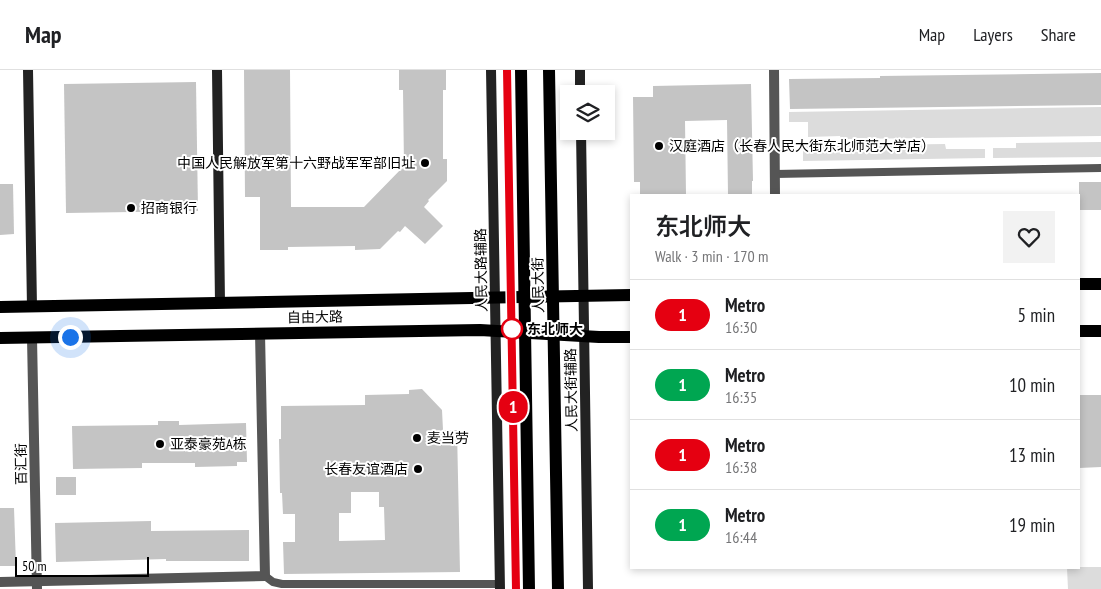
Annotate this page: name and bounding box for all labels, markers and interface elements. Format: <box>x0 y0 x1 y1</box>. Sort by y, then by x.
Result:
text: Map <box>25 19 62 50</box>
text: Map <box>919 23 945 46</box>
text: Layers <box>973 23 1013 46</box>
text: Share <box>1041 23 1076 46</box>
map controls <box>560 85 615 140</box>
button: layers <box>560 85 615 140</box>
place label: 汉庭酒店（长春人民大街东北师范大学店） <box>669 137 935 155</box>
marker: 汉庭酒店（长春人民大街东北师范大学店） <box>653 140 665 152</box>
place label: 中国人民解放军第十六野战军军部旧址 <box>177 154 415 172</box>
marker: 中国人民解放军第十六野战军军部旧址 <box>419 157 431 169</box>
place label: 招商银行 <box>141 199 197 217</box>
marker: 招商银行 <box>125 202 137 214</box>
text: 东北师大 <box>655 211 751 242</box>
button: heart <box>1003 211 1055 263</box>
street label: 人民大路辅路 <box>471 228 491 312</box>
text: Walk · 3 min · 170 m <box>655 246 768 266</box>
street label: 人民大街 <box>529 257 547 313</box>
text: Metro <box>725 293 765 317</box>
text: 1 <box>678 303 687 326</box>
text: 5 min <box>1018 303 1055 327</box>
street label: 自由大路 <box>287 308 343 326</box>
text: 16:30 <box>725 317 757 337</box>
marker: 东北师大 <box>501 318 523 340</box>
place label: 东北师大 <box>527 320 583 338</box>
your location <box>58 325 83 350</box>
street label: 人民大街辅路 <box>561 348 581 432</box>
text: Metro <box>725 363 765 387</box>
text: 1 <box>678 373 687 396</box>
text: 10 min <box>1009 373 1055 397</box>
text: 16:35 <box>725 387 757 407</box>
line badge: 1 <box>497 391 529 423</box>
text: 1 <box>509 395 517 418</box>
place label: 麦当劳 <box>427 429 469 447</box>
marker: 麦当劳 <box>411 432 423 444</box>
text: Metro <box>725 433 765 457</box>
place label: 亚泰豪苑A栋 <box>170 435 247 453</box>
marker: 亚泰豪苑A栋 <box>154 438 166 450</box>
street label: 百汇街 <box>12 443 30 485</box>
text: 1 <box>678 443 687 466</box>
text: 13 min <box>1009 443 1055 467</box>
text: 16:38 <box>725 457 757 477</box>
place label: 长春友谊酒店 <box>324 460 408 478</box>
marker: 长春友谊酒店 <box>412 463 424 475</box>
text: Metro <box>725 503 765 527</box>
text: 1 <box>678 513 687 536</box>
text: 19 min <box>1009 513 1055 537</box>
text: 16:44 <box>725 527 757 547</box>
scale bar <box>15 554 149 577</box>
text: 50 m <box>22 557 47 575</box>

